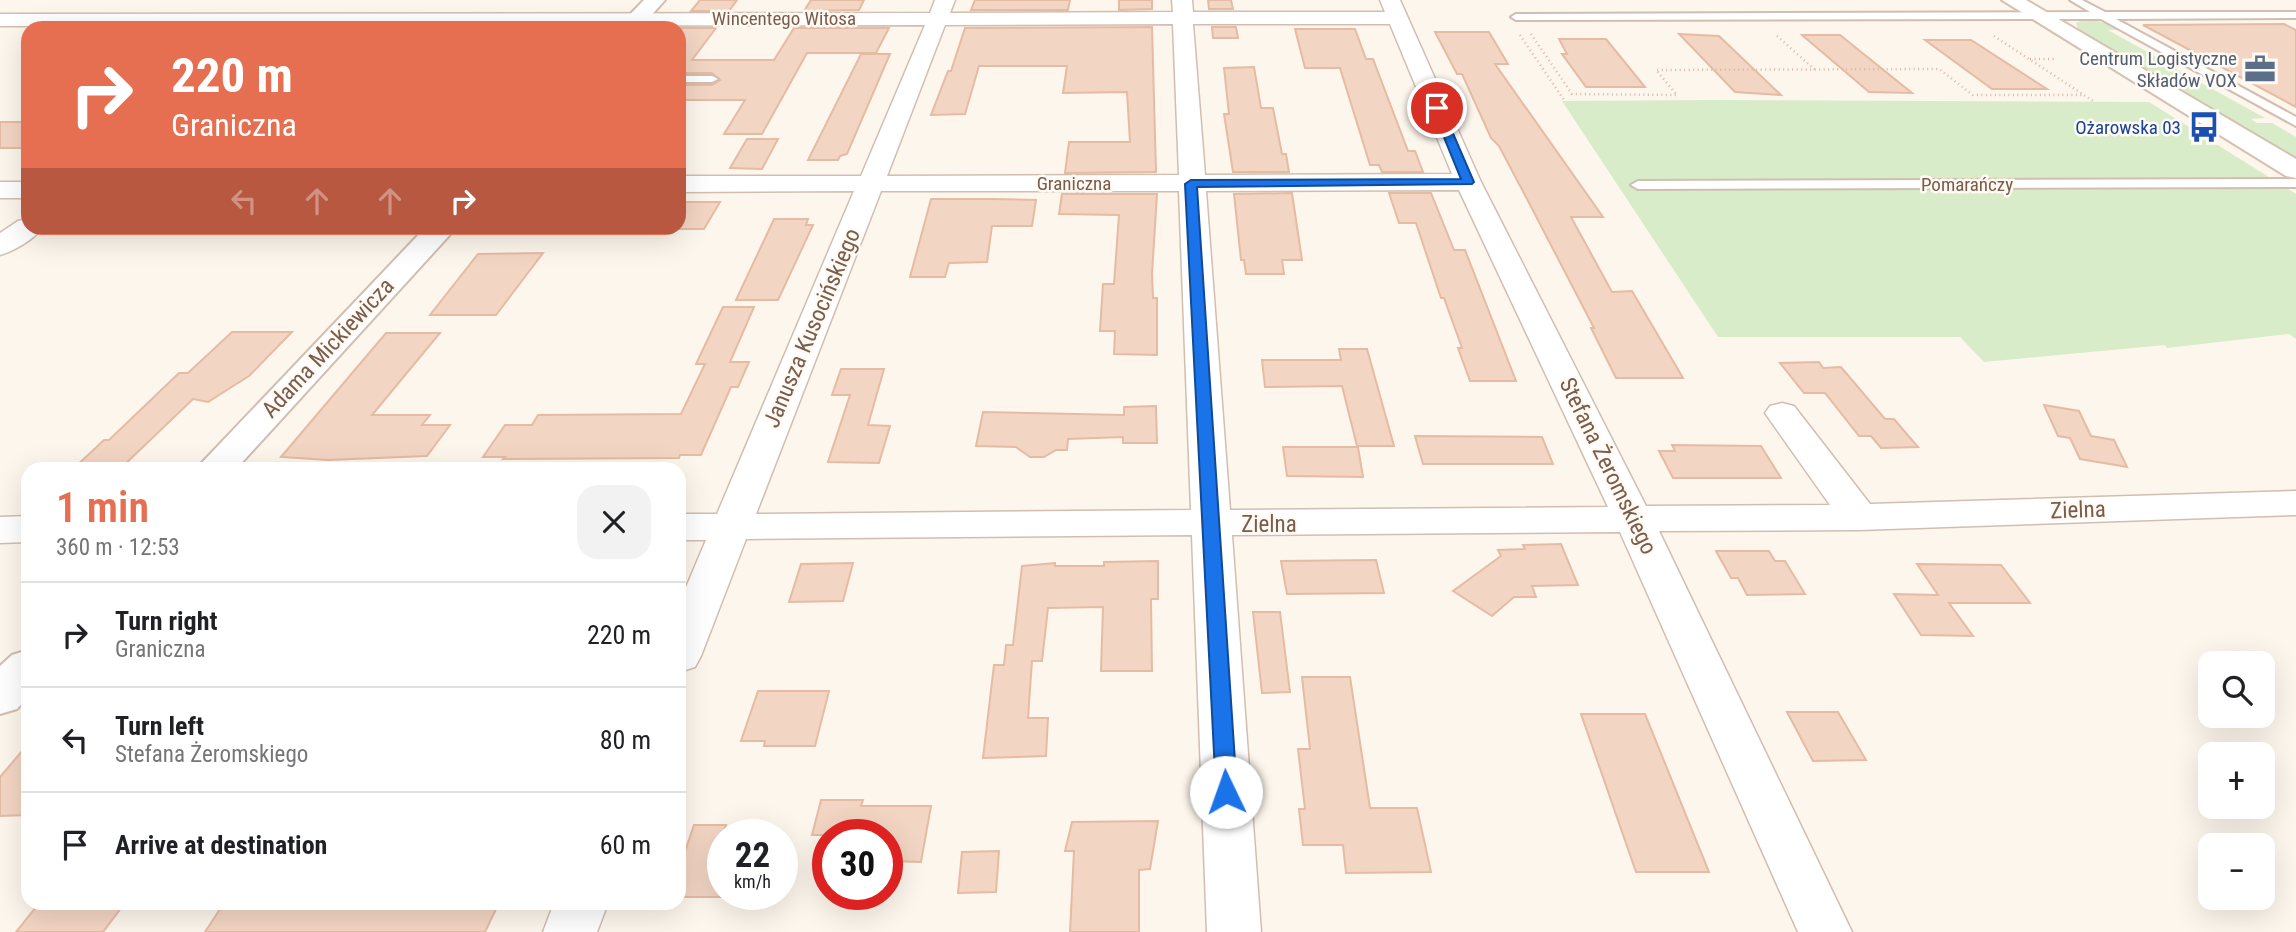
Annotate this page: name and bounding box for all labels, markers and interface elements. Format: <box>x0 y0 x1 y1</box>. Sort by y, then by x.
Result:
street label: Wincentego Witosa <box>712 7 856 30</box>
text: 220 m <box>171 47 293 104</box>
place label: Centrum Logistyczne Składów VOX <box>2079 47 2237 92</box>
icon: right <box>56 49 147 140</box>
office icon: Centrum Logistyczne Składów VOX <box>2243 52 2277 86</box>
pin <box>1407 78 1467 138</box>
icon: arrive <box>1418 89 1456 127</box>
text: Graniczna <box>171 106 297 144</box>
bus stop icon: Ożarowska 03 <box>2187 110 2221 144</box>
place label: Ożarowska 03 <box>2075 116 2181 139</box>
street label: Graniczna <box>1037 172 1111 195</box>
street label: Pomarańczy <box>1921 173 2013 196</box>
icon: left <box>225 182 263 220</box>
icon: ahead <box>298 182 336 220</box>
icon: ahead <box>371 182 409 220</box>
icon: right <box>444 182 482 220</box>
street label: Janusza Kusocińskiego <box>758 224 866 432</box>
street label: Adama Mickiewicza <box>256 273 400 423</box>
street label: Stefana Żeromskiego <box>1554 373 1662 559</box>
text: 1 min <box>56 483 149 532</box>
button: close <box>577 485 651 559</box>
street label: Zielna <box>2050 496 2106 524</box>
street label: Zielna <box>1241 511 1297 538</box>
text: 360 m · 12:53 <box>56 534 180 561</box>
text: Turn right <box>115 606 217 636</box>
icon: right <box>56 616 94 654</box>
text: 220 m <box>587 620 651 650</box>
text: Graniczna <box>115 636 205 663</box>
map controls <box>2198 651 2275 910</box>
button: search <box>2198 651 2275 728</box>
text: Turn left <box>115 711 204 741</box>
icon: left <box>56 721 94 759</box>
text: 80 m <box>600 725 651 755</box>
text: Stefana Żeromskiego <box>115 741 308 768</box>
button: + <box>2198 742 2275 819</box>
position arrow <box>1189 755 1263 829</box>
speed limit sign: 30 <box>812 819 903 910</box>
icon: arrive <box>56 826 94 864</box>
text: Arrive at destination <box>115 830 327 860</box>
text: 60 m <box>600 830 651 860</box>
button: − <box>2198 833 2275 910</box>
text: 22 <box>735 835 770 876</box>
text: km/h <box>734 871 771 892</box>

